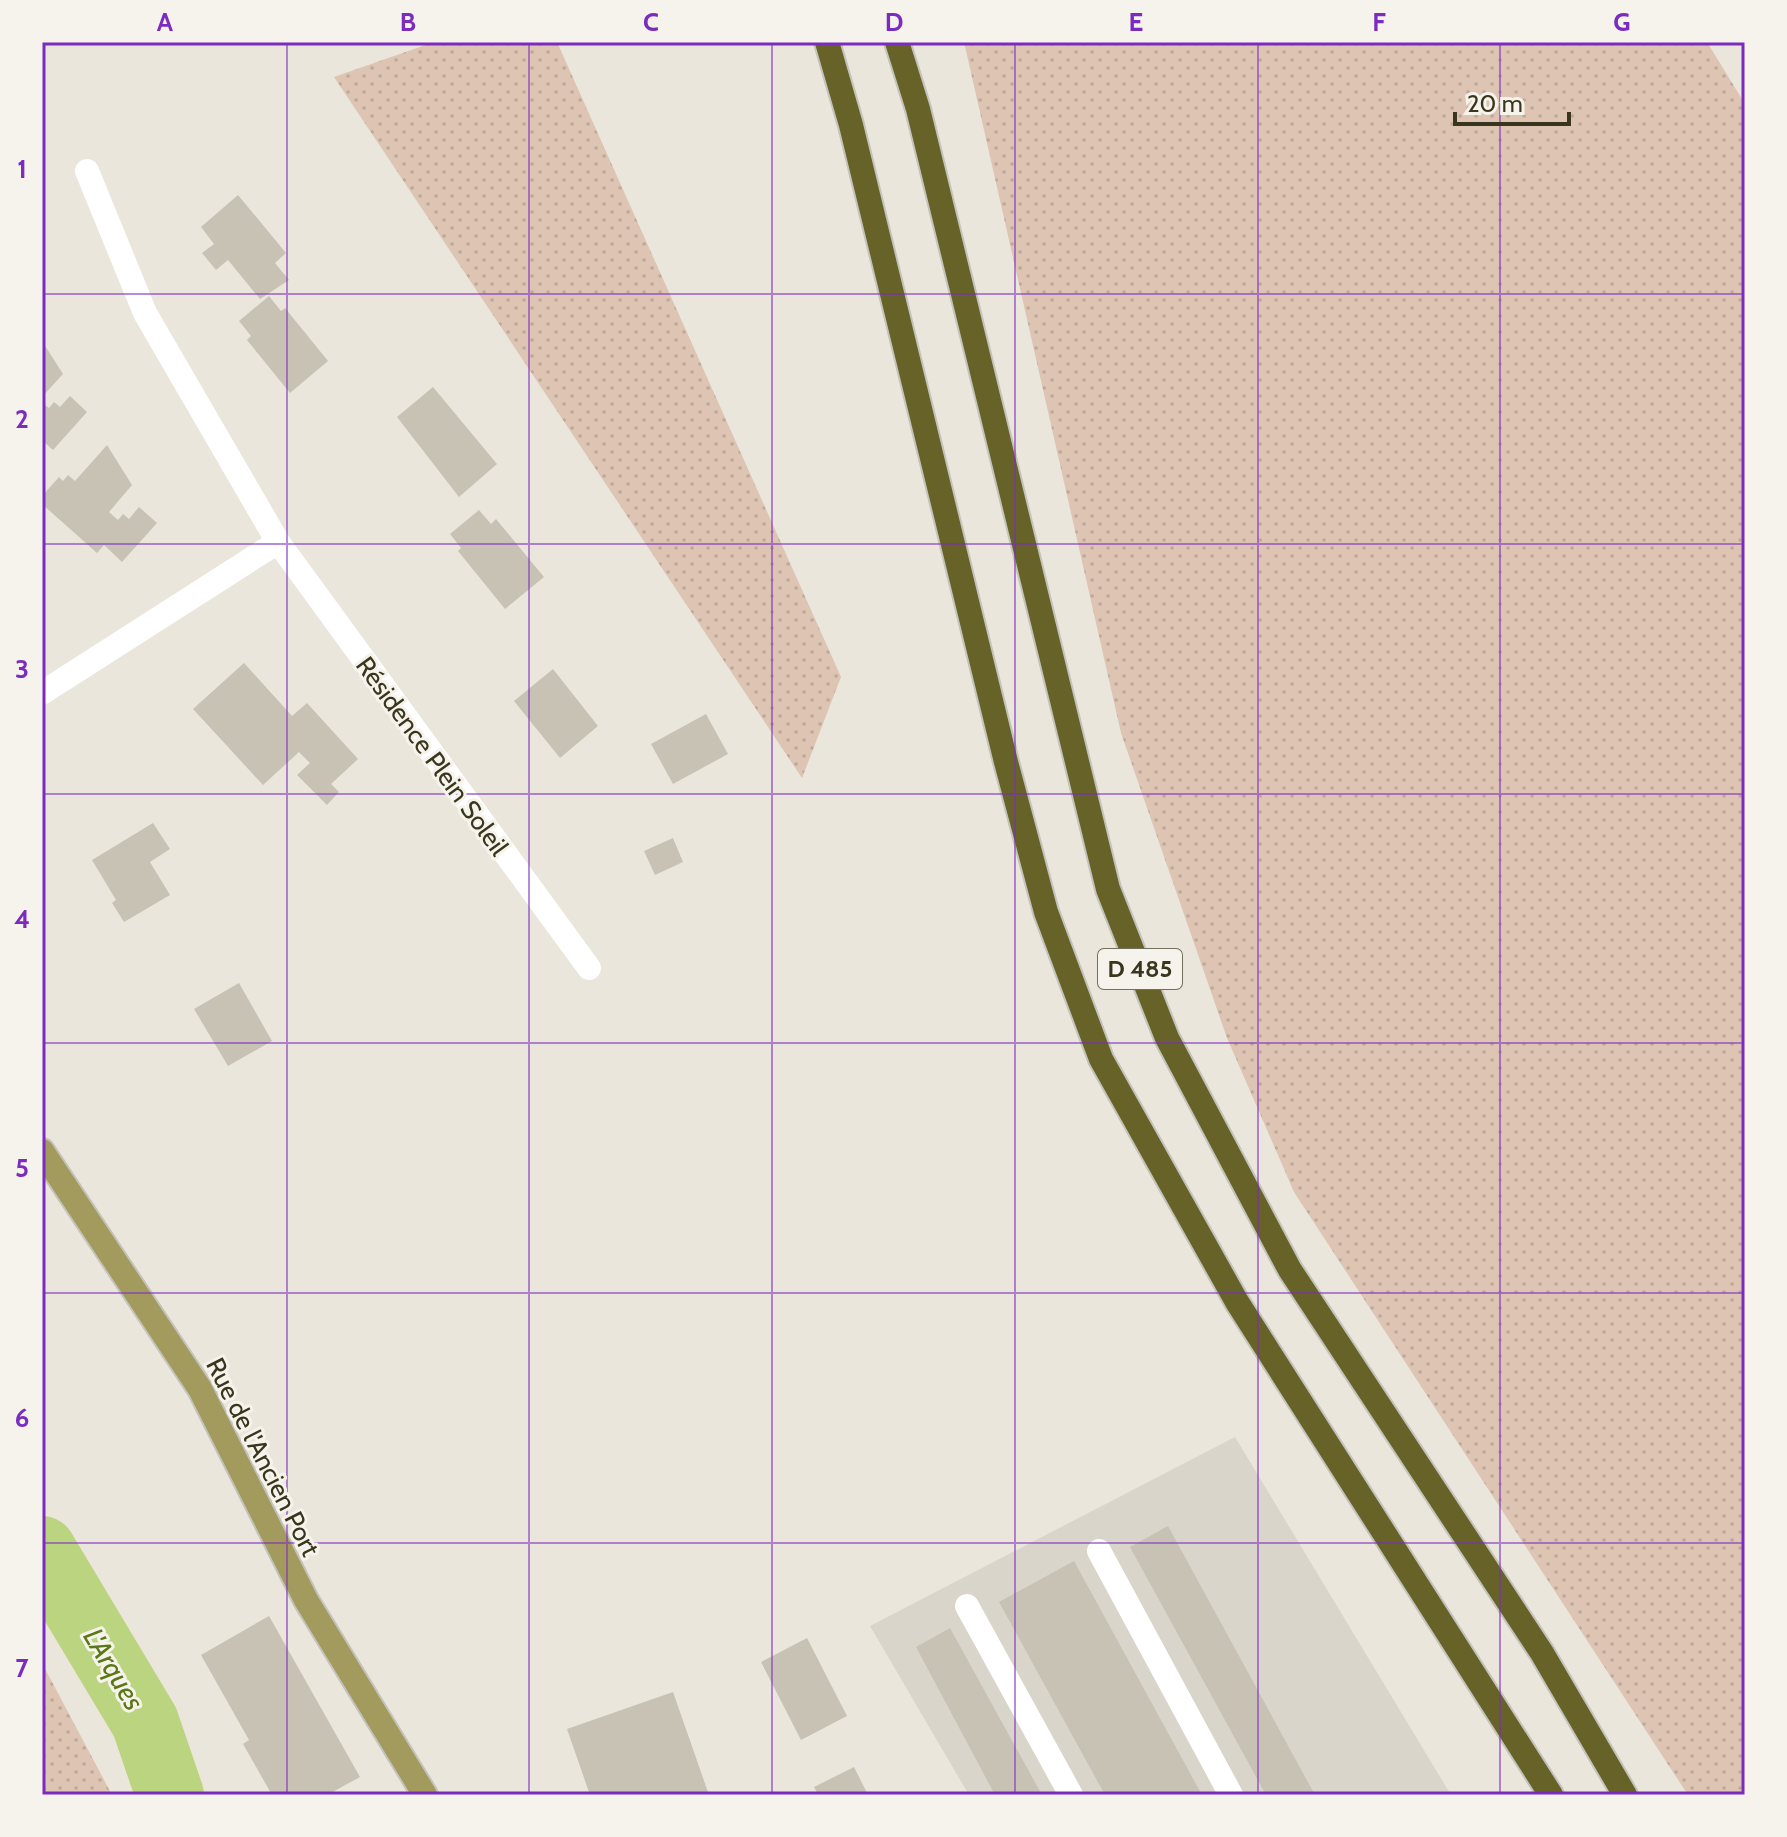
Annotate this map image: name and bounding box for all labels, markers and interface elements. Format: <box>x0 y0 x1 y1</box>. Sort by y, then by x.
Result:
text: A <box>157 6 174 38</box>
text: B <box>400 6 416 38</box>
text: C <box>643 6 659 38</box>
text: D <box>885 6 903 38</box>
text: E <box>1129 6 1143 38</box>
text: F <box>1372 6 1386 38</box>
text: G <box>1613 6 1631 38</box>
scale bar <box>1455 76 1569 126</box>
text: 20 m <box>1467 89 1523 118</box>
text: 1 <box>17 153 27 185</box>
text: 2 <box>15 403 29 435</box>
street label: Résidence Plein Soleil <box>349 650 515 862</box>
text: 3 <box>15 653 29 685</box>
text: 4 <box>14 903 30 935</box>
road number: D 485 <box>1098 949 1182 989</box>
text: 5 <box>15 1152 29 1184</box>
street label: Rue de l'Ancien Port <box>199 1352 327 1562</box>
text: 6 <box>15 1402 29 1434</box>
water label: L'Arques <box>76 1622 152 1716</box>
text: 7 <box>15 1652 29 1684</box>

